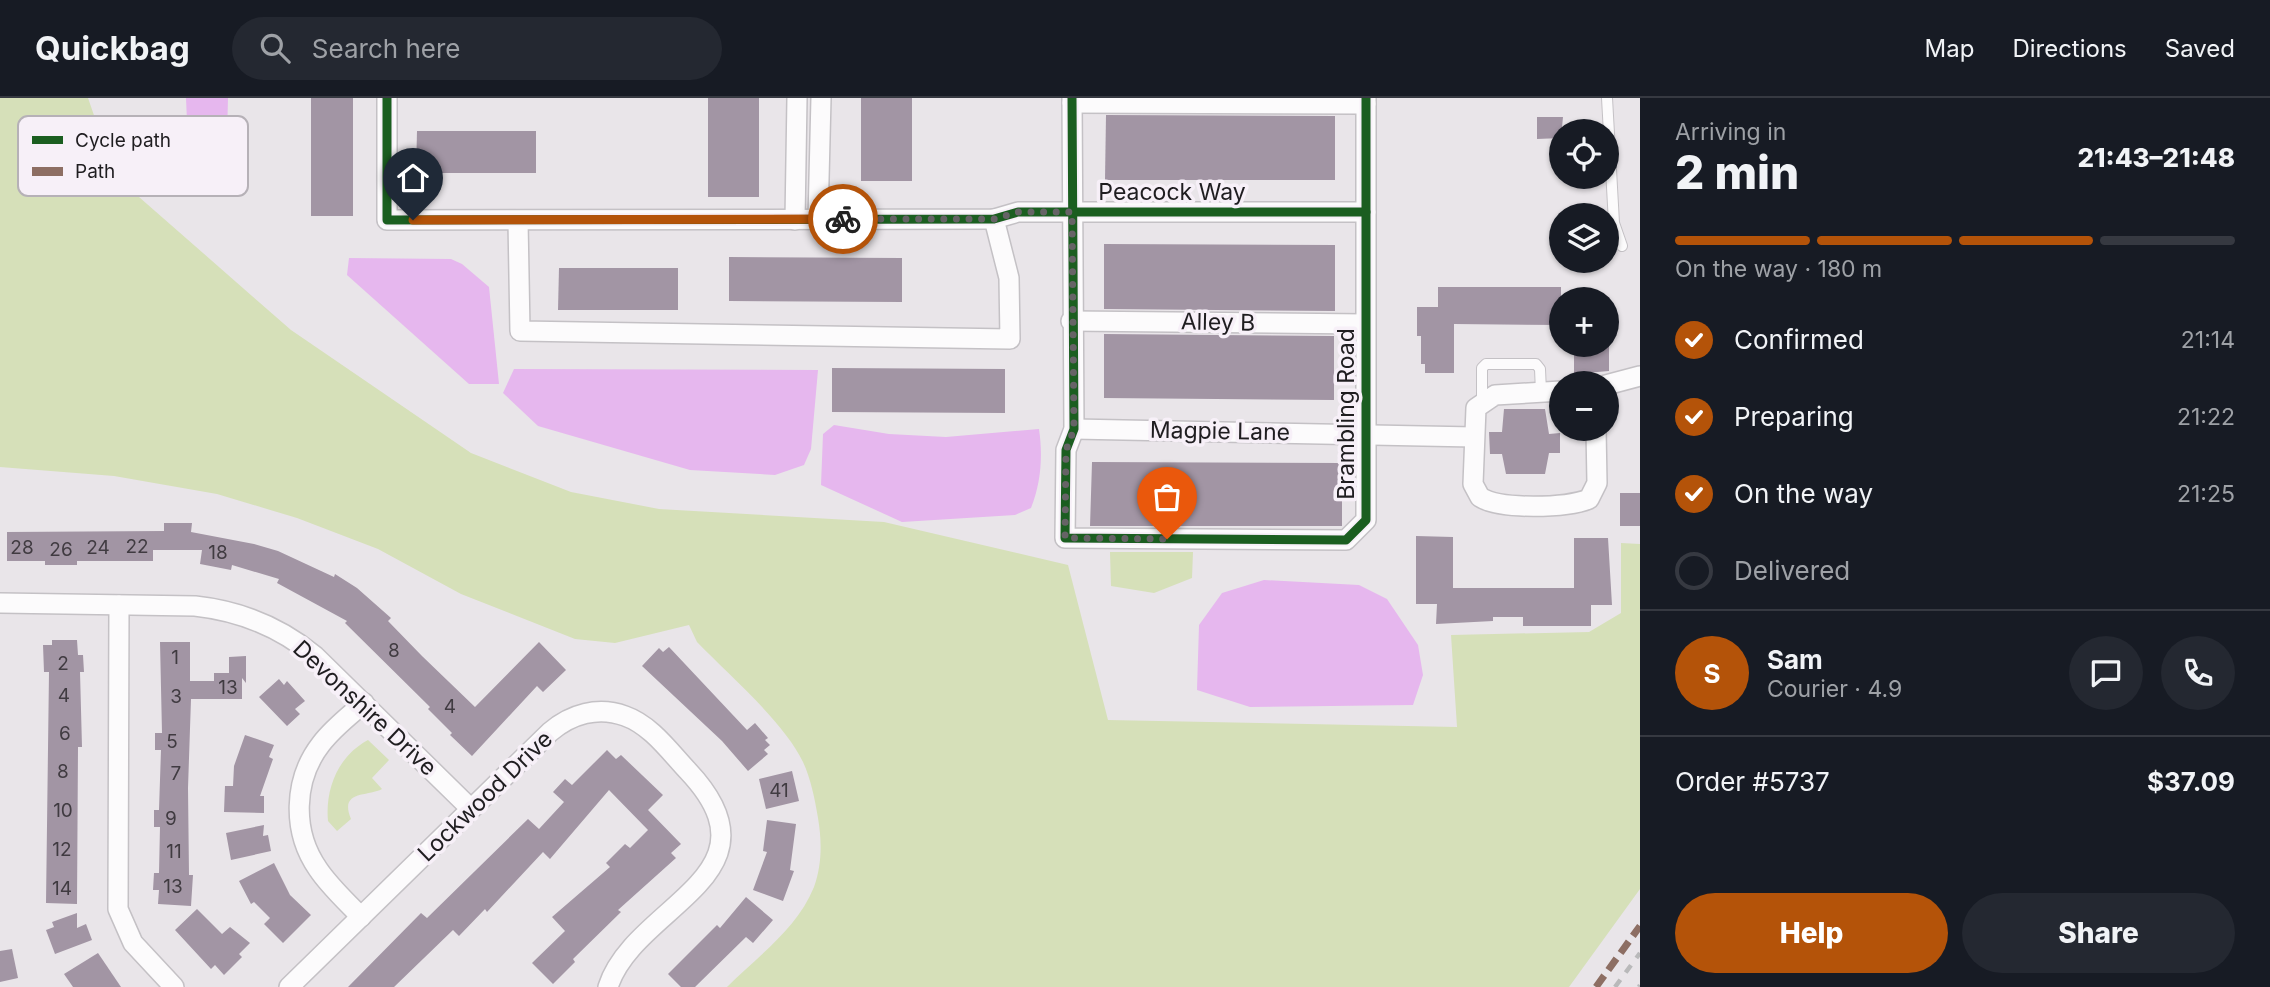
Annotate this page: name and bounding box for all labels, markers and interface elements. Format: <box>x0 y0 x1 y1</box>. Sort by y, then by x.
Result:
search box <box>232 17 722 80</box>
text: Quickbag <box>35 28 190 68</box>
icon: search <box>256 29 294 67</box>
text: Search here <box>312 33 460 64</box>
text: Map <box>1925 34 1974 63</box>
text: Directions <box>2012 34 2127 63</box>
text: Saved <box>2165 34 2235 63</box>
legend <box>18 116 248 196</box>
text: Arriving in <box>1675 118 1786 146</box>
map controls <box>1549 119 1619 441</box>
button: locate <box>1549 119 1619 189</box>
text: Cycle path <box>75 129 171 152</box>
text: 21:43–21:48 <box>2077 142 2235 173</box>
text: 2 min <box>1675 144 1799 200</box>
pin <box>383 148 443 220</box>
icon: home <box>394 159 432 197</box>
text: Path <box>75 160 115 183</box>
street label: Peacock Way <box>1098 178 1246 206</box>
courier <box>808 184 878 254</box>
icon: bike <box>824 200 862 238</box>
button: layers <box>1549 203 1619 273</box>
text: On the way · 180 m <box>1675 255 1882 283</box>
button: + <box>1549 287 1619 357</box>
street label: Alley B <box>1181 307 1255 337</box>
icon: check <box>1675 321 1713 359</box>
text: Confirmed <box>1734 324 1864 355</box>
text: 21:14 <box>2181 326 2235 354</box>
street label: Brambling Road <box>1332 328 1360 500</box>
button: − <box>1549 371 1619 441</box>
icon: check <box>1675 398 1713 436</box>
text: Preparing <box>1734 401 1854 432</box>
text: 21:22 <box>2177 403 2235 431</box>
street label: Magpie Lane <box>1150 416 1290 446</box>
pin <box>1137 467 1197 539</box>
icon: check <box>1675 475 1713 513</box>
icon: bag <box>1148 478 1186 516</box>
text: On the way <box>1734 478 1873 509</box>
text: 21:25 <box>2177 480 2235 508</box>
house number: 22 <box>125 535 149 558</box>
house number: 28 <box>10 536 34 559</box>
house number: 24 <box>86 536 110 559</box>
house number: 26 <box>49 538 73 561</box>
house number: 18 <box>208 541 228 564</box>
text: Delivered <box>1734 555 1850 586</box>
street label: Devonshire Drive <box>287 634 443 782</box>
button: chat <box>2069 636 2143 710</box>
button: phone <box>2161 636 2235 710</box>
house number: 8 <box>388 639 400 662</box>
text: Sam <box>1767 644 1823 675</box>
house number: 1 <box>171 646 179 669</box>
house number: 2 <box>57 652 69 675</box>
text: S <box>1703 658 1721 689</box>
text: Courier · 4.9 <box>1767 675 1902 703</box>
house number: 13 <box>218 676 238 699</box>
house number: 4 <box>58 684 70 707</box>
house number: 3 <box>170 685 182 708</box>
house number: 4 <box>444 695 456 718</box>
house number: 6 <box>59 722 71 745</box>
street label: Lockwood Drive <box>412 725 558 867</box>
house number: 5 <box>166 730 178 753</box>
house number: 8 <box>57 760 69 783</box>
house number: 7 <box>171 762 181 785</box>
text: Order #5737 <box>1675 766 1830 797</box>
text: $37.09 <box>2147 766 2235 797</box>
house number: 41 <box>769 779 789 802</box>
house number: 10 <box>53 799 73 822</box>
house number: 9 <box>165 807 177 830</box>
house number: 12 <box>52 838 72 861</box>
house number: 11 <box>166 840 182 863</box>
house number: 13 <box>163 875 183 898</box>
house number: 14 <box>52 877 72 900</box>
button: Help <box>1675 893 1948 973</box>
button: Share <box>1962 893 2235 973</box>

